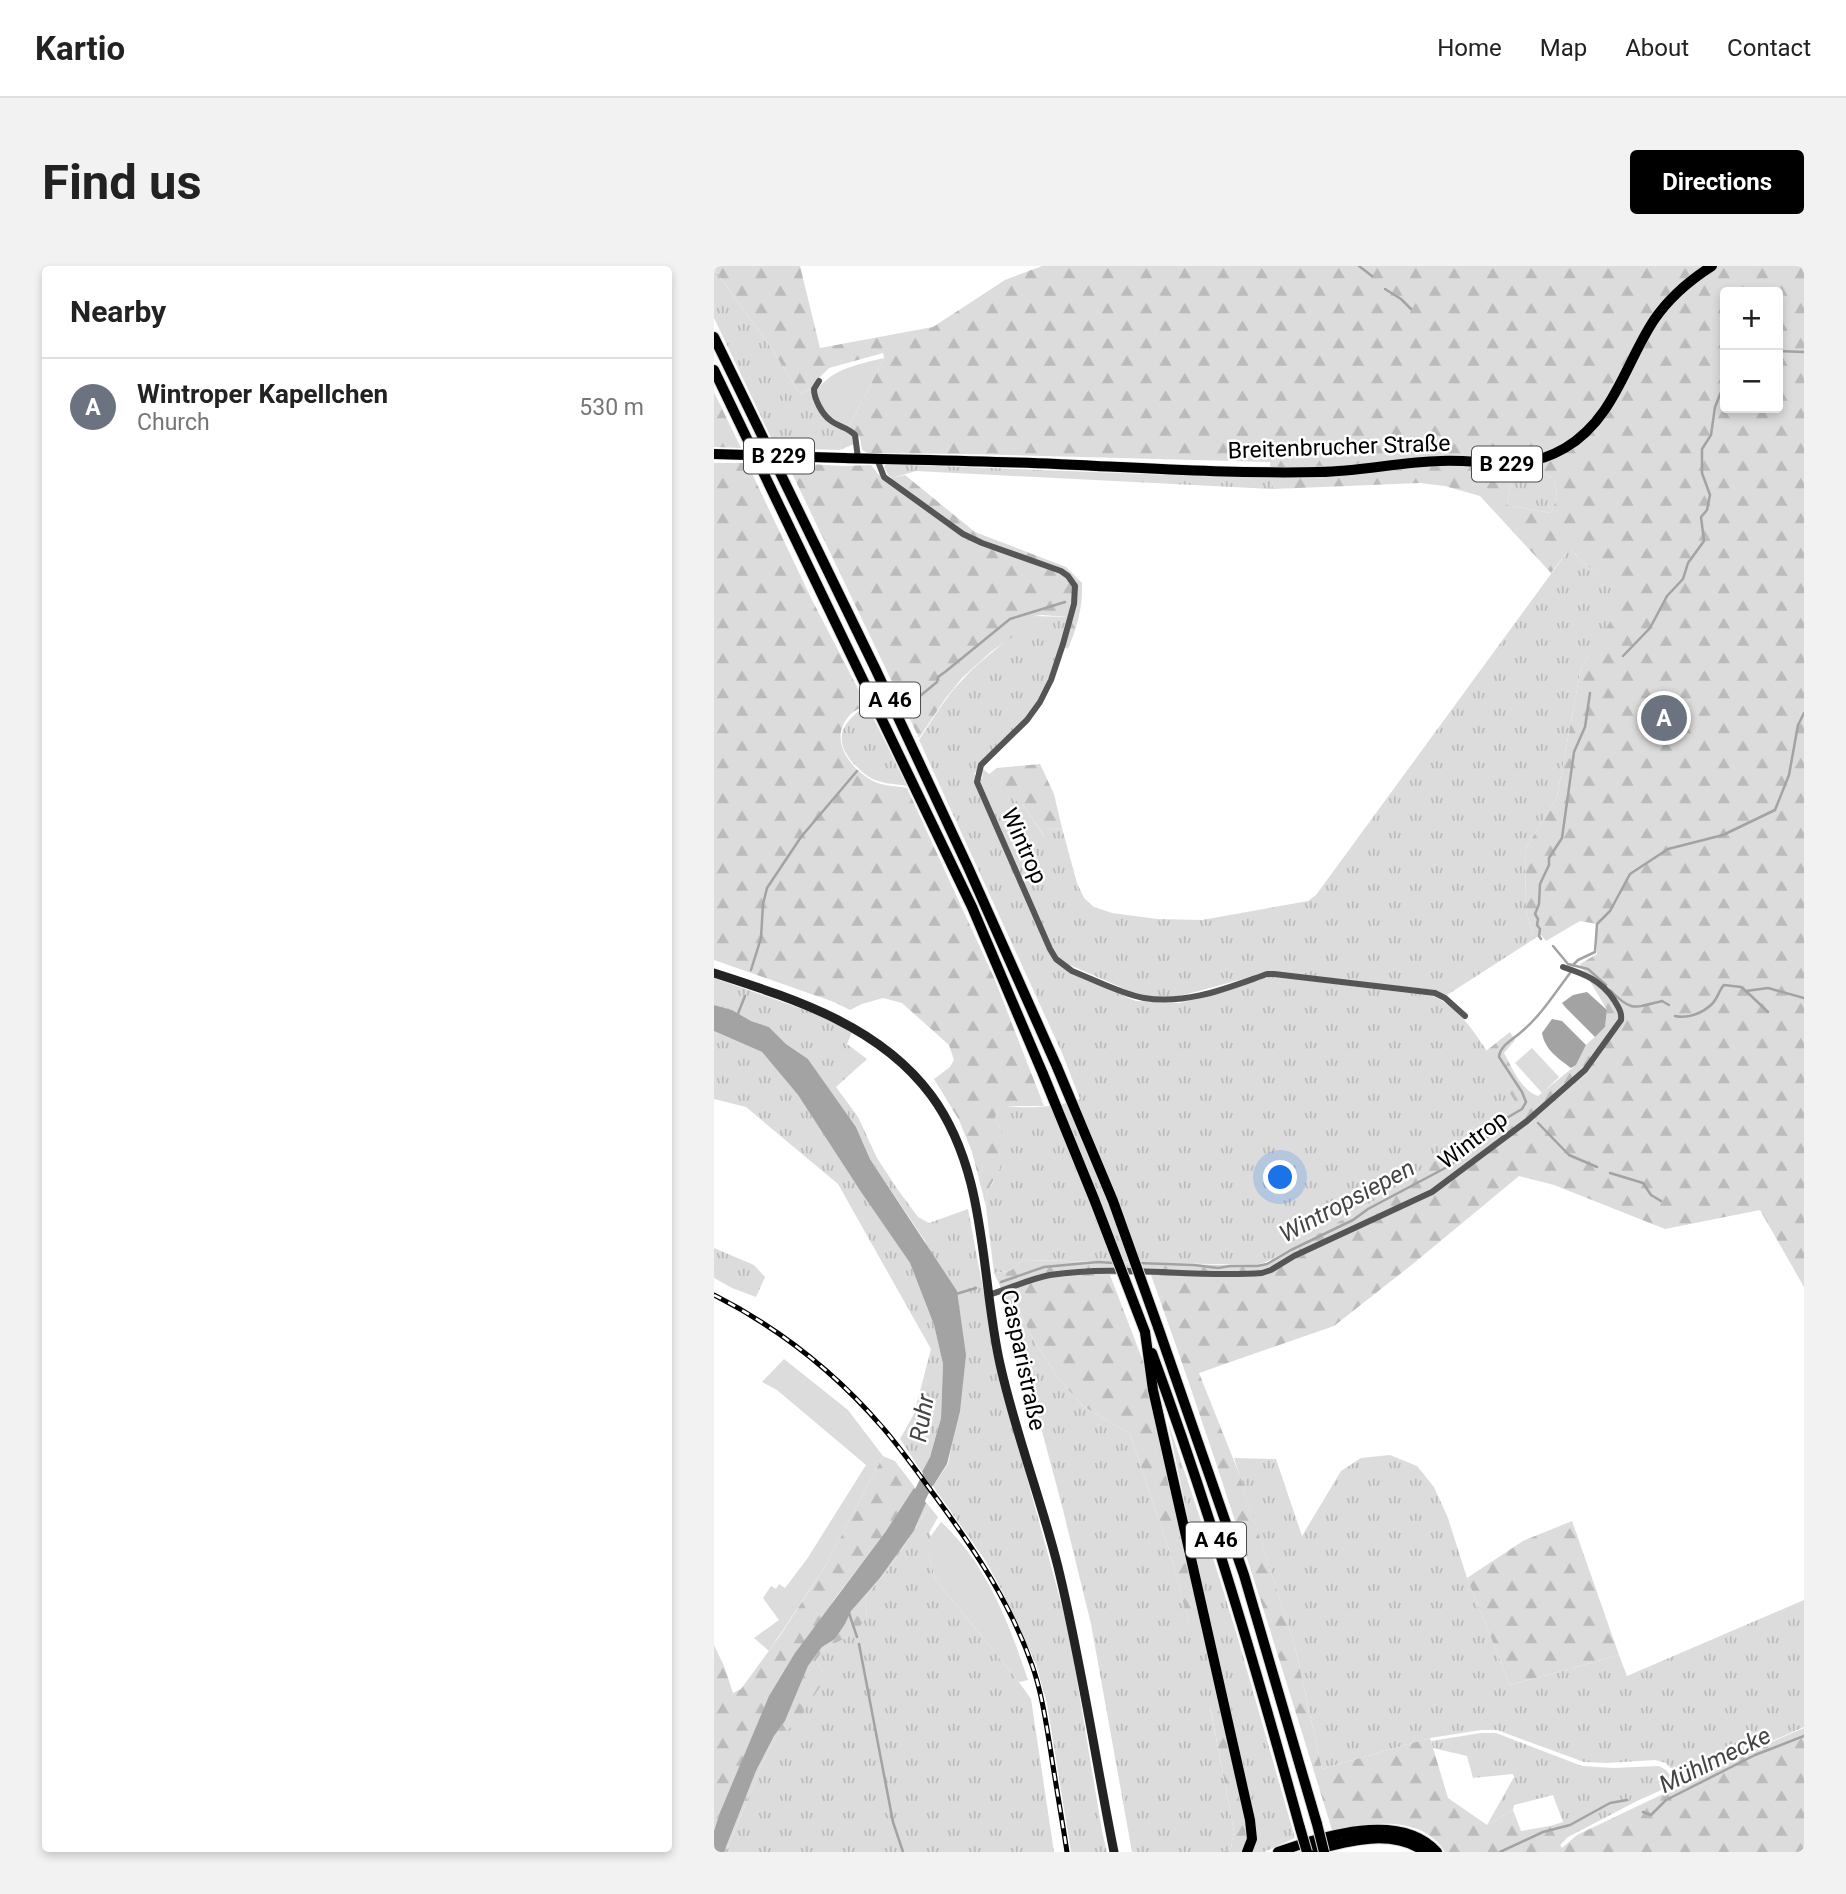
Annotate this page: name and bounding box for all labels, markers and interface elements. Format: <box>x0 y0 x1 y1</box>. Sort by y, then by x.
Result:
text: Kartio <box>35 29 125 68</box>
text: Home <box>1437 34 1502 62</box>
text: Map <box>1540 34 1587 62</box>
text: About <box>1625 34 1689 62</box>
text: Contact <box>1727 34 1811 62</box>
button: Directions <box>1630 150 1804 214</box>
text: Find us <box>42 154 202 211</box>
map controls <box>1720 287 1783 413</box>
button: + <box>1720 287 1783 350</box>
text: Nearby <box>70 294 166 329</box>
button: − <box>1720 350 1783 413</box>
text: Wintroper Kapellchen <box>137 379 388 409</box>
text: A <box>85 394 101 421</box>
text: 530 m <box>579 394 644 421</box>
text: Church <box>137 409 210 436</box>
street label: Breitenbrucher Straße <box>1227 430 1451 464</box>
road number: B 229 <box>744 438 814 474</box>
road number: B 229 <box>1472 446 1542 482</box>
road number: A 46 <box>860 682 920 718</box>
pin: A <box>1641 692 1687 744</box>
street label: Wintrop <box>995 804 1053 888</box>
street label: Wintrop <box>1433 1105 1513 1175</box>
water label: Wintropsiepen <box>1275 1154 1419 1248</box>
your location <box>1263 1160 1297 1194</box>
street label: Casparistraße <box>995 1287 1051 1433</box>
water label: Ruhr <box>904 1391 940 1444</box>
road number: A 46 <box>1186 1522 1246 1558</box>
water label: Mühlmecke <box>1655 1721 1775 1799</box>

